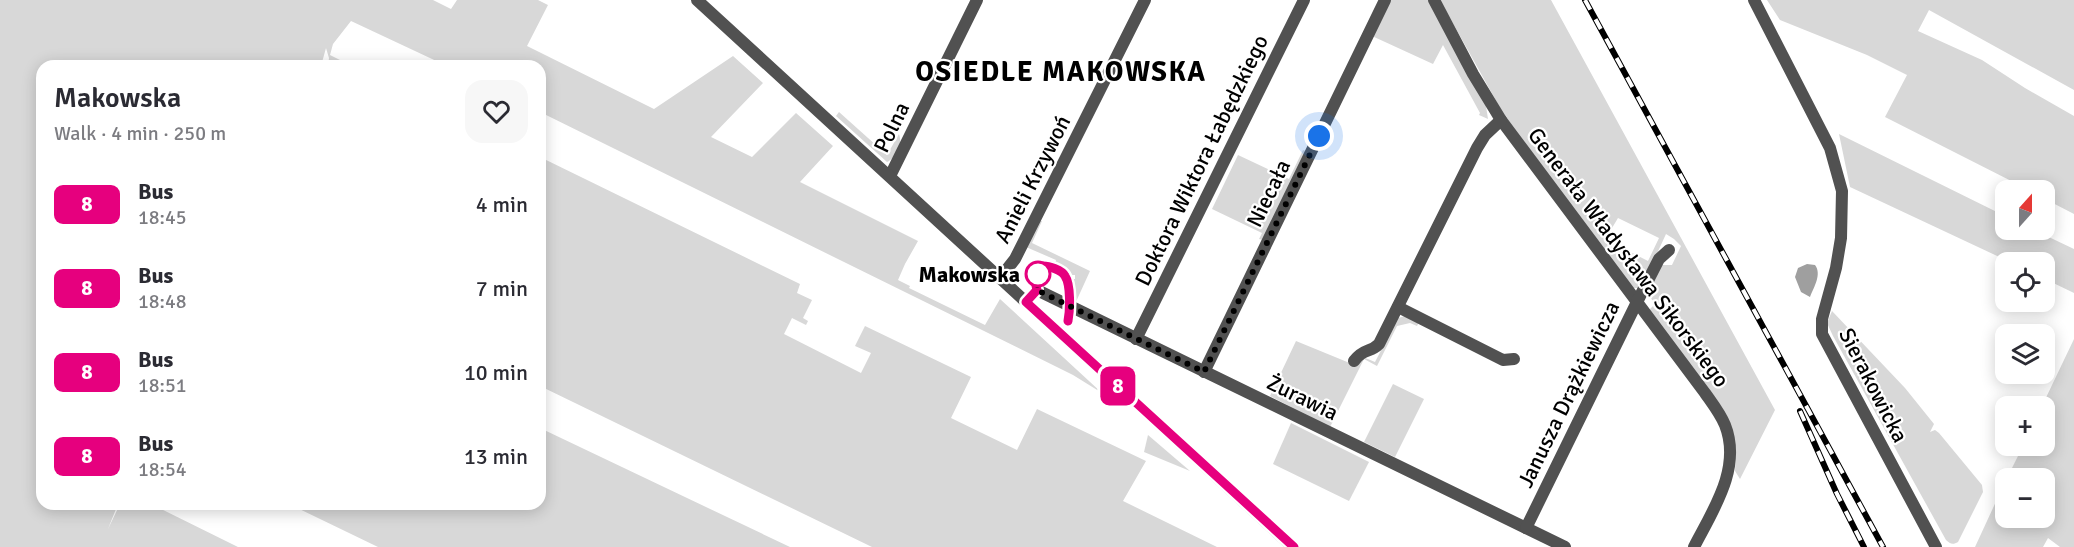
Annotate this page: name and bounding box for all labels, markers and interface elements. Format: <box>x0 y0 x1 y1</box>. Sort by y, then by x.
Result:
street label: Doktora Wiktora Łabędzkiego <box>1129 30 1274 290</box>
district label: OSIEDLE MAKOWSKA <box>915 55 1207 89</box>
button: heart <box>465 80 528 143</box>
text: Makowska <box>54 81 181 115</box>
street label: Polna <box>868 98 915 157</box>
street label: Anieli Krzywoń <box>989 111 1076 248</box>
text: Walk · 4 min · 250 m <box>54 121 226 146</box>
your location <box>1304 121 1334 151</box>
street label: Generała Władysława Sikorskiego <box>1522 122 1735 392</box>
street label: Niecała <box>1241 155 1296 231</box>
text: Bus <box>138 178 173 205</box>
north arrow <box>1995 180 2055 240</box>
map controls <box>1995 180 2055 528</box>
text: 8 <box>81 191 93 217</box>
text: 4 min <box>476 191 528 218</box>
text: 18:45 <box>138 205 187 230</box>
button: locate <box>1995 252 2055 312</box>
place label: Makowska <box>919 261 1020 288</box>
marker: Makowska <box>1025 261 1051 287</box>
text: Bus <box>138 262 173 289</box>
text: 8 <box>81 275 93 301</box>
text: 7 min <box>476 275 528 302</box>
text: 18:48 <box>138 289 187 314</box>
street label: Janusza Drążkiewicza <box>1512 296 1625 492</box>
street label: Sierakowicka <box>1833 323 1914 447</box>
button: layers <box>1995 324 2055 384</box>
text: Bus <box>138 346 173 373</box>
text: 8 <box>81 359 93 385</box>
text: 10 min <box>464 359 528 386</box>
line badge: 8 <box>1098 366 1138 406</box>
street label: Żurawia <box>1263 369 1343 426</box>
text: 18:51 <box>138 373 187 398</box>
text: 8 <box>1112 373 1124 399</box>
button: + <box>1995 396 2055 456</box>
text: Bus <box>138 430 173 457</box>
text: 8 <box>81 443 93 469</box>
text: 13 min <box>464 443 528 470</box>
text: 18:54 <box>138 457 187 482</box>
button: − <box>1995 468 2055 528</box>

